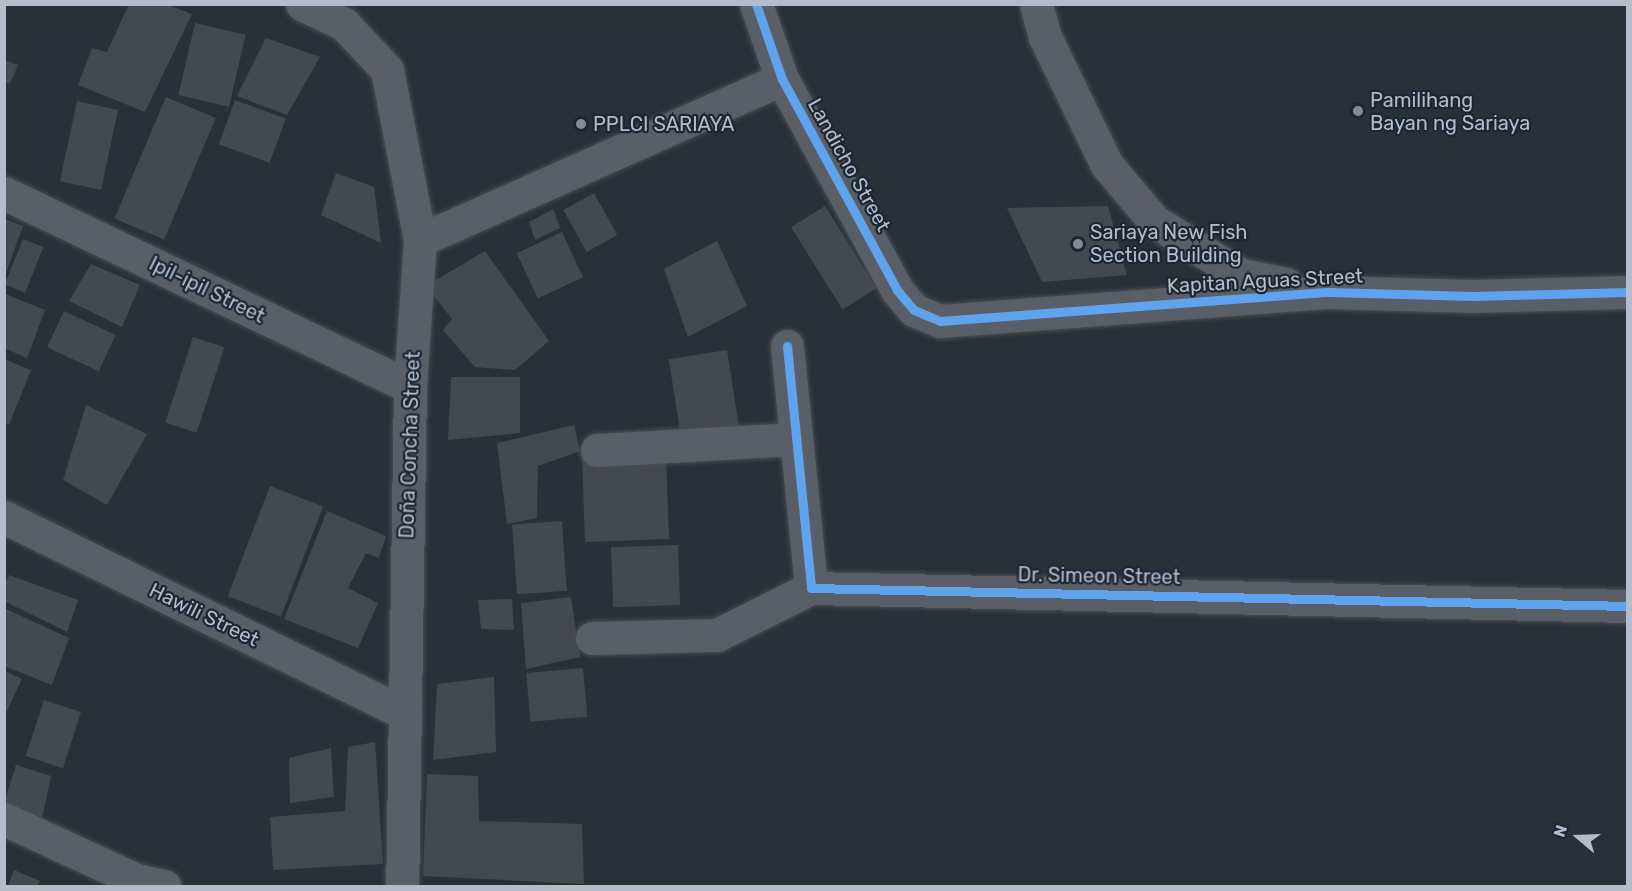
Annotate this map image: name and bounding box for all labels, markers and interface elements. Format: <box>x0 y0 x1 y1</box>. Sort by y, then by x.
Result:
place label: Pamilihang Bayan ng Sariaya <box>1370 88 1530 135</box>
street label: Landicho Street <box>802 94 896 236</box>
marker: Pamilihang Bayan ng Sariaya <box>1351 104 1365 118</box>
place label: PPLCI SARIAYA <box>593 112 734 136</box>
marker: PPLCI SARIAYA <box>574 117 588 131</box>
place label: Sariaya New Fish Section Building <box>1090 220 1248 267</box>
marker: Sariaya New Fish Section Building <box>1071 237 1085 251</box>
street label: Ipil-ipil Street <box>145 252 269 328</box>
street label: Kapitan Aguas Street <box>1166 264 1364 298</box>
street label: Doña Concha Street <box>395 351 425 539</box>
street label: Dr. Simeon Street <box>1017 563 1181 589</box>
street label: Hawili Street <box>145 578 263 652</box>
north arrow <box>1548 807 1608 867</box>
text: N <box>1550 822 1571 840</box>

